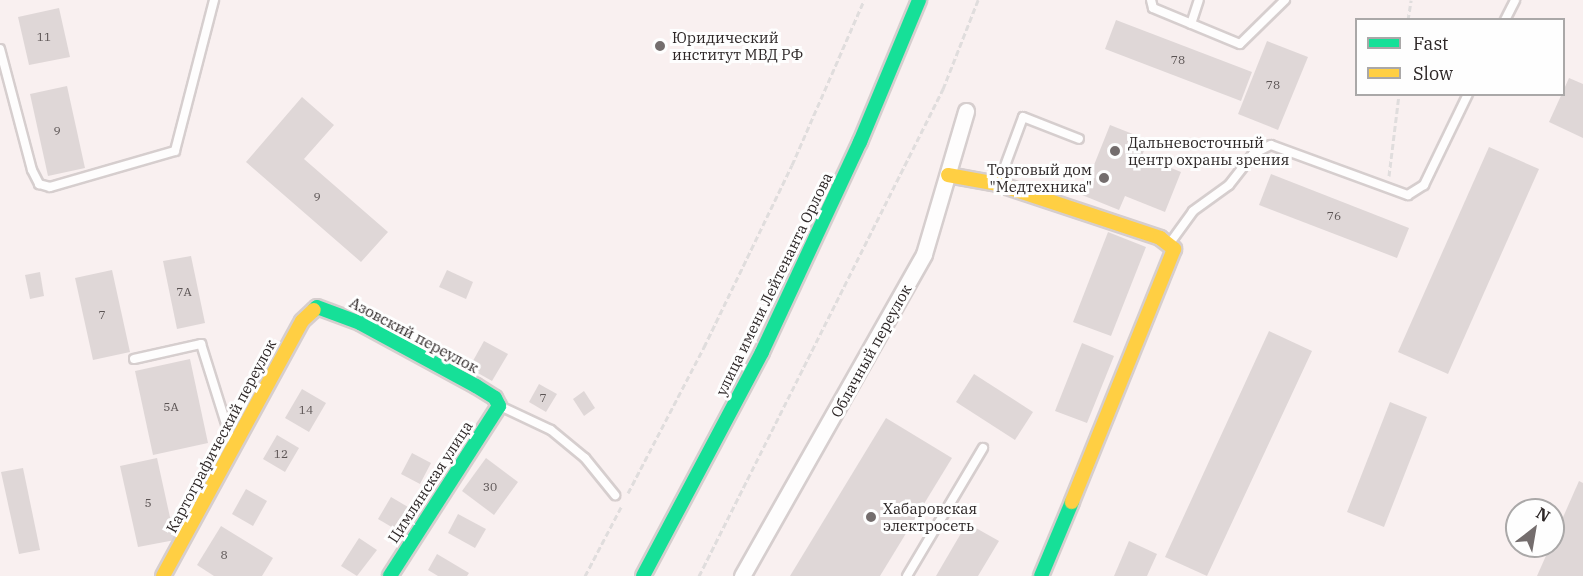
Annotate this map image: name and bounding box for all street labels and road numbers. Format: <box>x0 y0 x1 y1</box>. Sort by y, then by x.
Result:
street label: улица имени Лейтенанта Орлова <box>712 169 836 399</box>
street label: Облачный переулок <box>827 281 915 421</box>
street label: Азовский переулок <box>346 293 482 377</box>
street label: Картографический переулок <box>162 336 280 536</box>
street label: Цимлянская улица <box>384 418 476 546</box>

